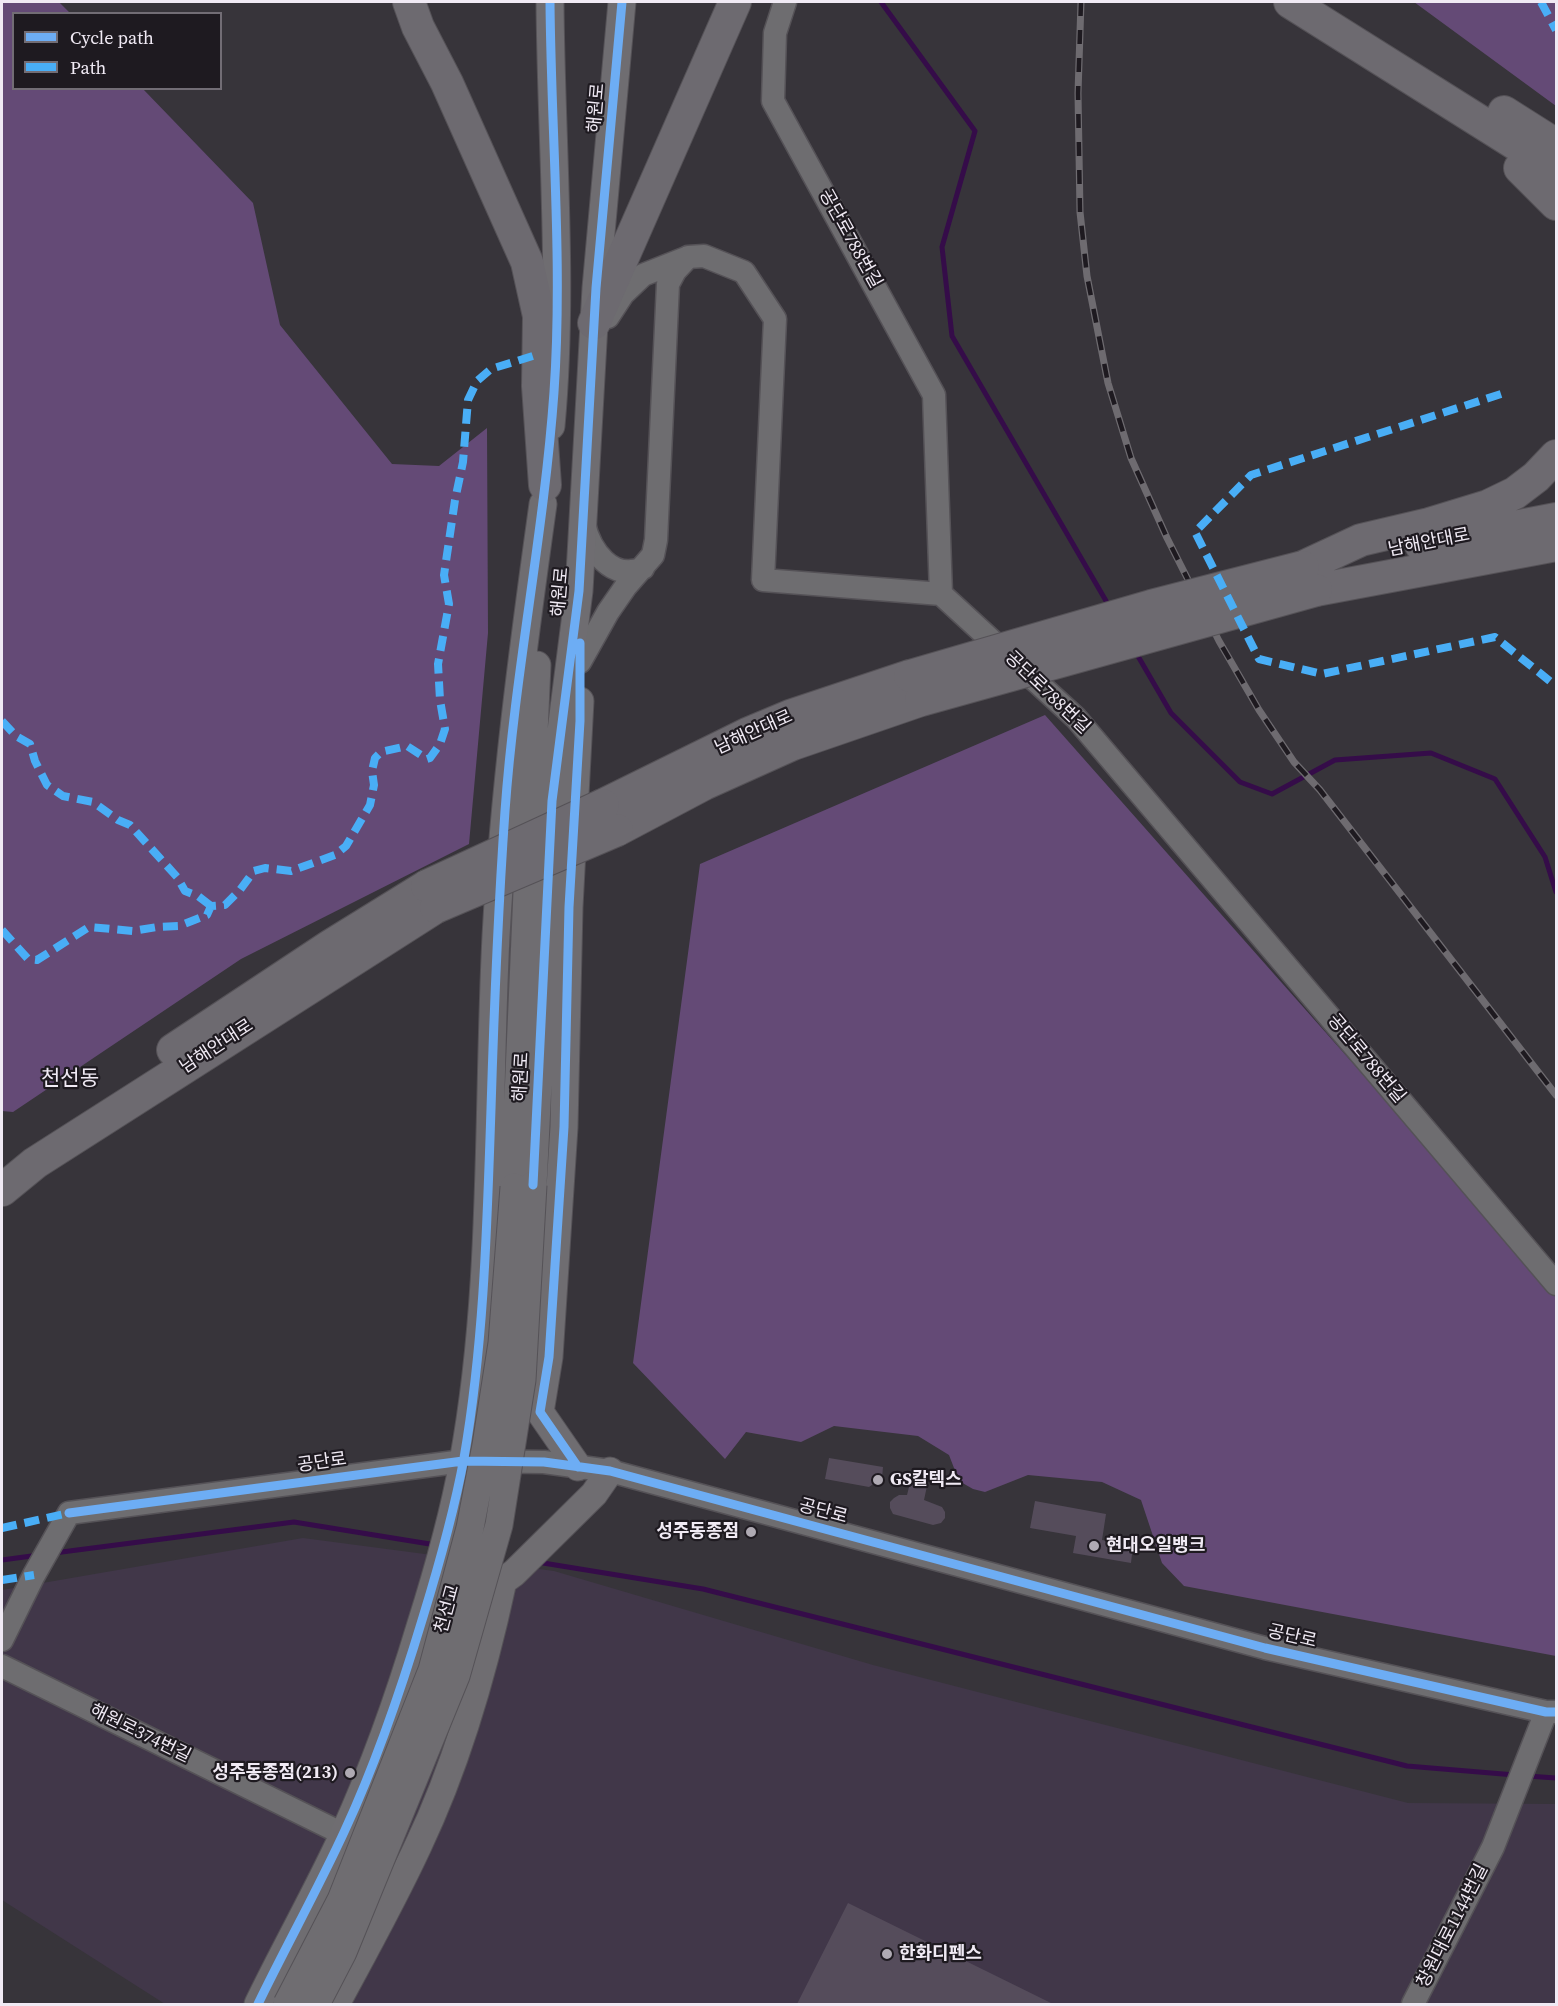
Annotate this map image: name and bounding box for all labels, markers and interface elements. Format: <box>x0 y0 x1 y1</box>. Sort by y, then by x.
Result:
legend <box>12 12 222 90</box>
text: Cycle path <box>70 25 154 50</box>
text: Path <box>70 55 106 80</box>
street label: 해원로 <box>584 82 610 134</box>
street label: 공단로788번길 <box>814 186 886 292</box>
street label: 남해안대로 <box>1386 524 1472 562</box>
street label: 해원로 <box>548 566 574 618</box>
street label: 공단로788번길 <box>1000 647 1094 739</box>
street label: 남해안대로 <box>712 706 796 760</box>
street label: 공단로788번길 <box>1322 1010 1410 1108</box>
street label: 남해안대로 <box>176 1015 258 1079</box>
street label: 해원로 <box>510 1052 534 1102</box>
district label: 천선동 <box>41 1067 99 1093</box>
street label: 공단로 <box>296 1449 348 1477</box>
place label: GS칼텍스 <box>890 1469 962 1491</box>
marker: GS칼텍스 <box>871 1473 885 1487</box>
street label: 공단로 <box>796 1495 850 1529</box>
place label: 성주동종점 <box>656 1521 739 1543</box>
marker: 성주동종점 <box>744 1525 758 1539</box>
place label: 현대오일뱅크 <box>1106 1535 1205 1557</box>
marker: 현대오일뱅크 <box>1087 1539 1101 1553</box>
street label: 천선교 <box>431 1582 465 1636</box>
street label: 공단로 <box>1265 1621 1319 1653</box>
street label: 해원로374번길 <box>86 1700 194 1768</box>
place label: 성주동종점(213) <box>212 1762 338 1784</box>
marker: 성주동종점(213) <box>343 1766 357 1780</box>
street label: 창원대로1144번길 <box>1413 1861 1493 1991</box>
place label: 한화디펜스 <box>899 1943 982 1965</box>
marker: 한화디펜스 <box>880 1947 894 1961</box>

